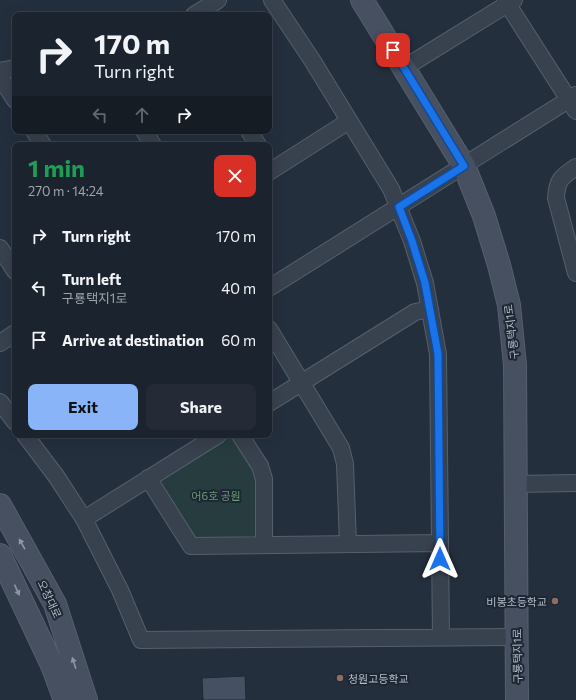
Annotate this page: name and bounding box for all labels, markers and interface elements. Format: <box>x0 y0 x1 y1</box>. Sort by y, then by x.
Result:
text: 170 m <box>94 26 170 60</box>
icon: right <box>28 28 80 80</box>
pin <box>376 33 410 67</box>
icon: arrive <box>382 39 404 61</box>
text: Turn right <box>94 60 174 82</box>
icon: left <box>89 104 111 126</box>
icon: ahead <box>131 104 153 126</box>
icon: right <box>173 104 195 126</box>
text: 1 min <box>28 153 85 182</box>
button: close <box>214 155 256 197</box>
text: 270 m · 14:24 <box>28 183 104 199</box>
icon: right <box>28 225 50 247</box>
text: Turn right <box>62 227 131 245</box>
text: 170 m <box>216 227 256 245</box>
text: Turn left <box>62 270 121 288</box>
icon: left <box>28 277 50 299</box>
text: 40 m <box>221 279 256 297</box>
text: 구룡택지1로 <box>62 290 127 306</box>
street label: 구룡택지1로 <box>501 304 521 360</box>
icon: arrive <box>28 329 50 351</box>
text: Arrive at destination <box>62 331 204 349</box>
text: 60 m <box>221 331 256 349</box>
button: Exit <box>28 384 138 430</box>
button: Share <box>146 384 256 430</box>
park label: 어6호 공원 <box>191 489 241 502</box>
position arrow <box>419 538 461 580</box>
one-way arrow <box>18 539 25 550</box>
street label: 오창대로 <box>36 578 64 620</box>
one-way arrow <box>14 585 20 596</box>
place label: 비봉초등학교 <box>486 595 547 608</box>
marker: 비봉초등학교 <box>550 596 560 606</box>
street label: 구룡택지1로 <box>510 628 524 684</box>
one-way arrow <box>71 657 77 669</box>
place label: 청원고등학교 <box>348 672 409 685</box>
marker: 청원고등학교 <box>335 673 345 683</box>

